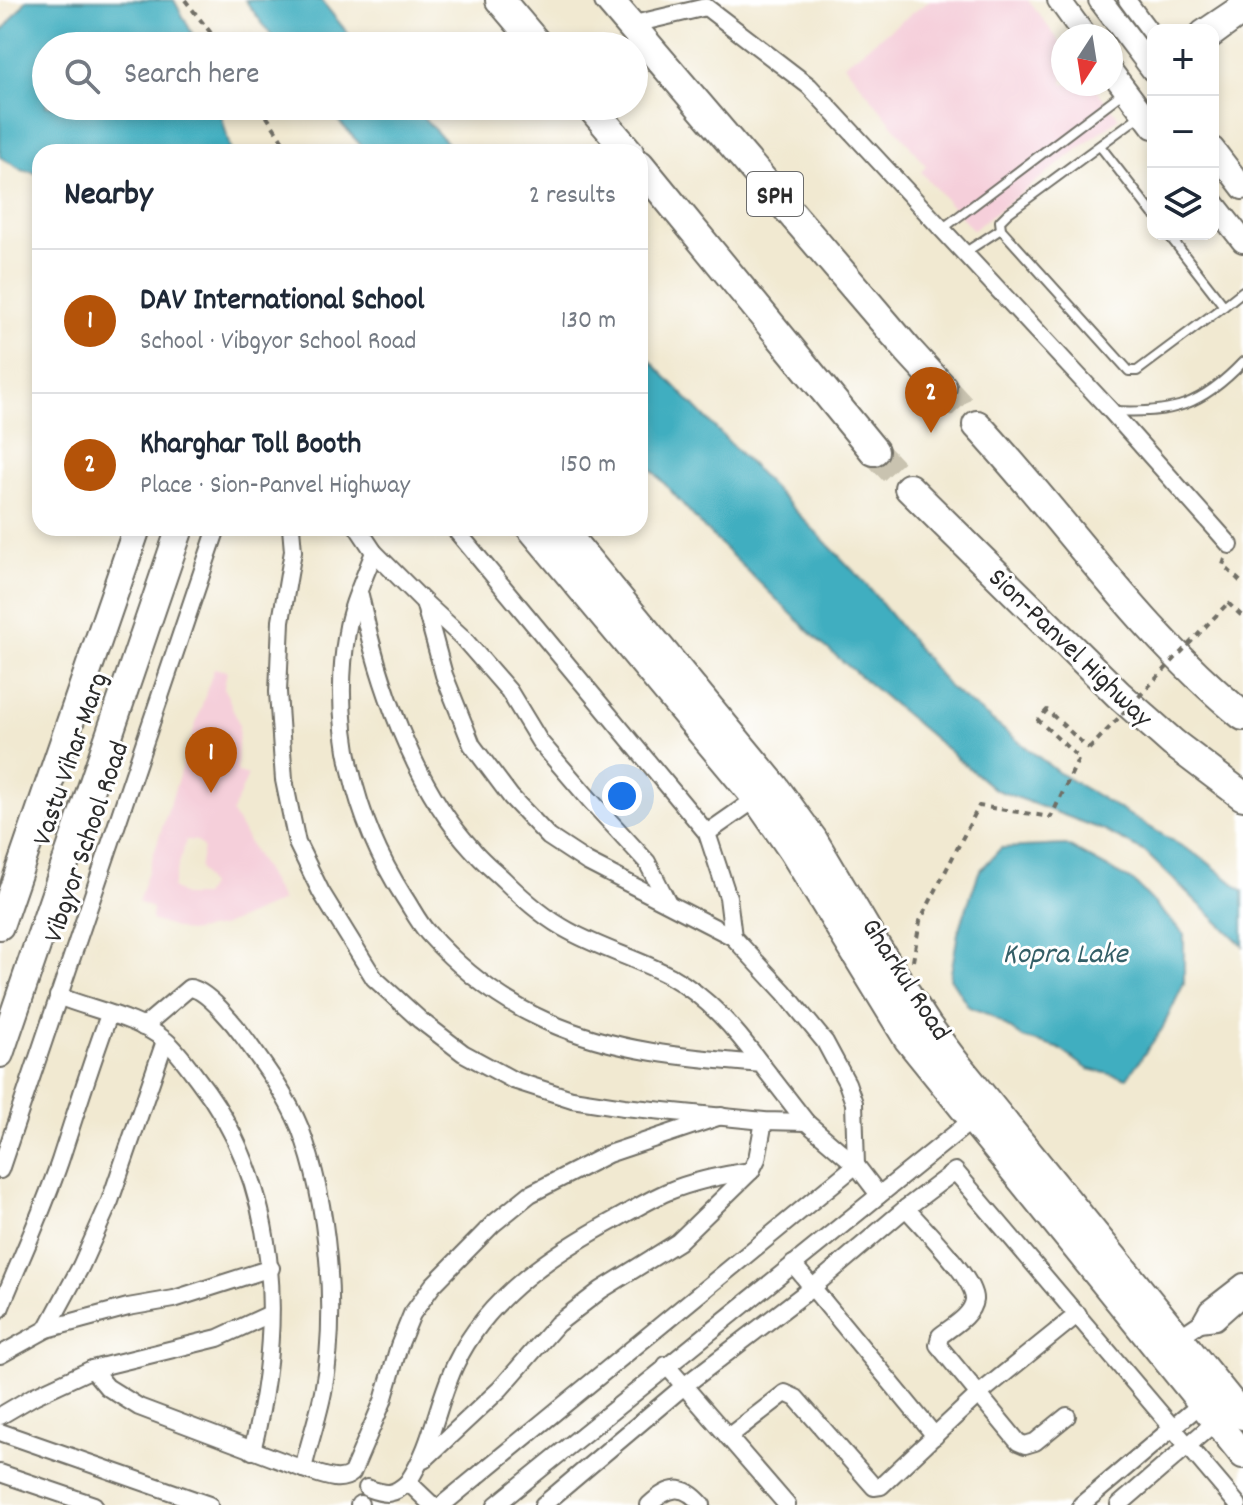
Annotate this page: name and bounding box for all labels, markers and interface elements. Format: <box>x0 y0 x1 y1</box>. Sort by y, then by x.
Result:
north arrow <box>1051 24 1123 96</box>
map controls <box>1147 24 1219 240</box>
button: + <box>1147 24 1219 96</box>
search box <box>32 32 648 120</box>
icon: search <box>60 54 104 98</box>
text: Search here <box>124 55 260 98</box>
button: − <box>1147 96 1219 168</box>
button: layers <box>1147 168 1219 240</box>
text: Nearby <box>64 172 153 221</box>
road number: SPH <box>747 172 803 216</box>
text: 2 results <box>529 178 616 215</box>
text: DAV International School <box>140 281 424 324</box>
text: 1 <box>87 303 93 340</box>
text: 130 m <box>561 303 616 340</box>
text: School · Vibgyor School Road <box>140 324 416 361</box>
pin: 2 <box>905 367 957 433</box>
text: Kharghar Toll Booth <box>140 425 361 468</box>
text: 2 <box>84 447 96 484</box>
text: 150 m <box>560 447 616 484</box>
text: Place · Sion-Panvel Highway <box>140 468 410 505</box>
street label: Sion-Panvel Highway <box>977 560 1160 739</box>
street label: Vastu Vihar Marg <box>24 668 121 852</box>
pin: 1 <box>185 727 237 793</box>
street label: Vibgyor School Road <box>36 737 142 949</box>
your location <box>602 776 642 816</box>
street label: Gharkul Road <box>849 911 959 1050</box>
water label: Kopra Lake <box>1003 935 1129 978</box>

